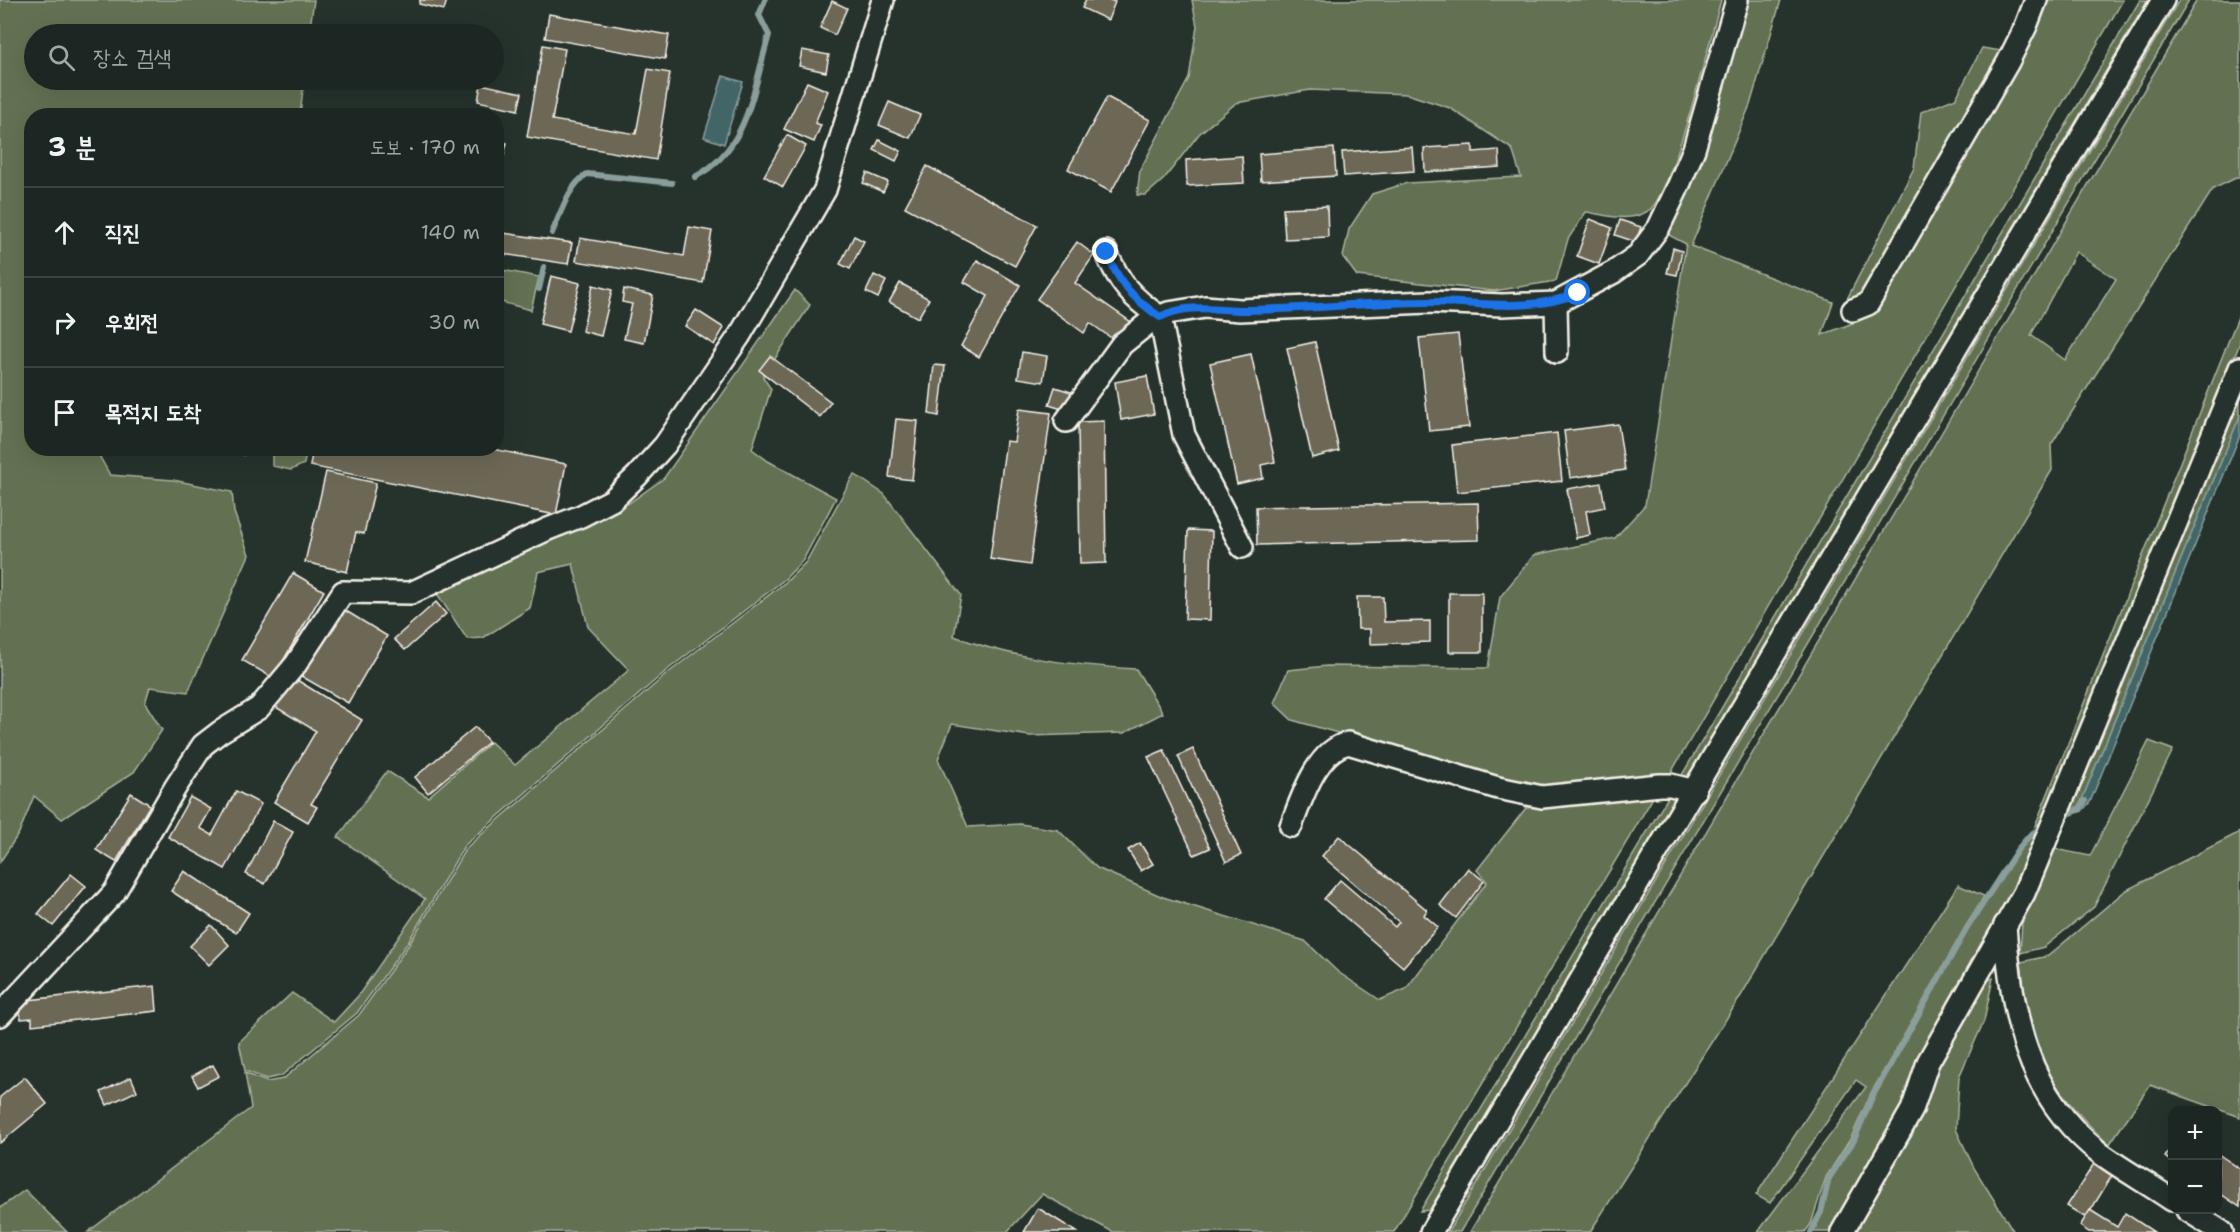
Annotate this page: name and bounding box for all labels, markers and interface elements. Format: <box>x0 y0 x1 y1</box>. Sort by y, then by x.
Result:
search box <box>24 24 504 90</box>
icon: search <box>45 41 78 74</box>
text: 장소 검색 <box>93 43 171 72</box>
text: 3 분 <box>48 129 96 164</box>
text: 도보 · 170 m <box>370 134 480 160</box>
icon: ahead <box>48 216 81 249</box>
text: 직진 <box>105 218 140 247</box>
text: 140 m <box>421 219 480 245</box>
route end <box>1092 238 1118 264</box>
route start <box>1564 279 1590 305</box>
icon: right <box>48 306 81 339</box>
text: 우회전 <box>105 308 158 337</box>
text: 30 m <box>428 309 480 335</box>
icon: arrive <box>48 396 81 429</box>
text: 목적지 도착 <box>105 398 201 427</box>
map controls <box>2168 1106 2222 1214</box>
button: + <box>2168 1106 2222 1160</box>
button: − <box>2168 1160 2222 1214</box>

